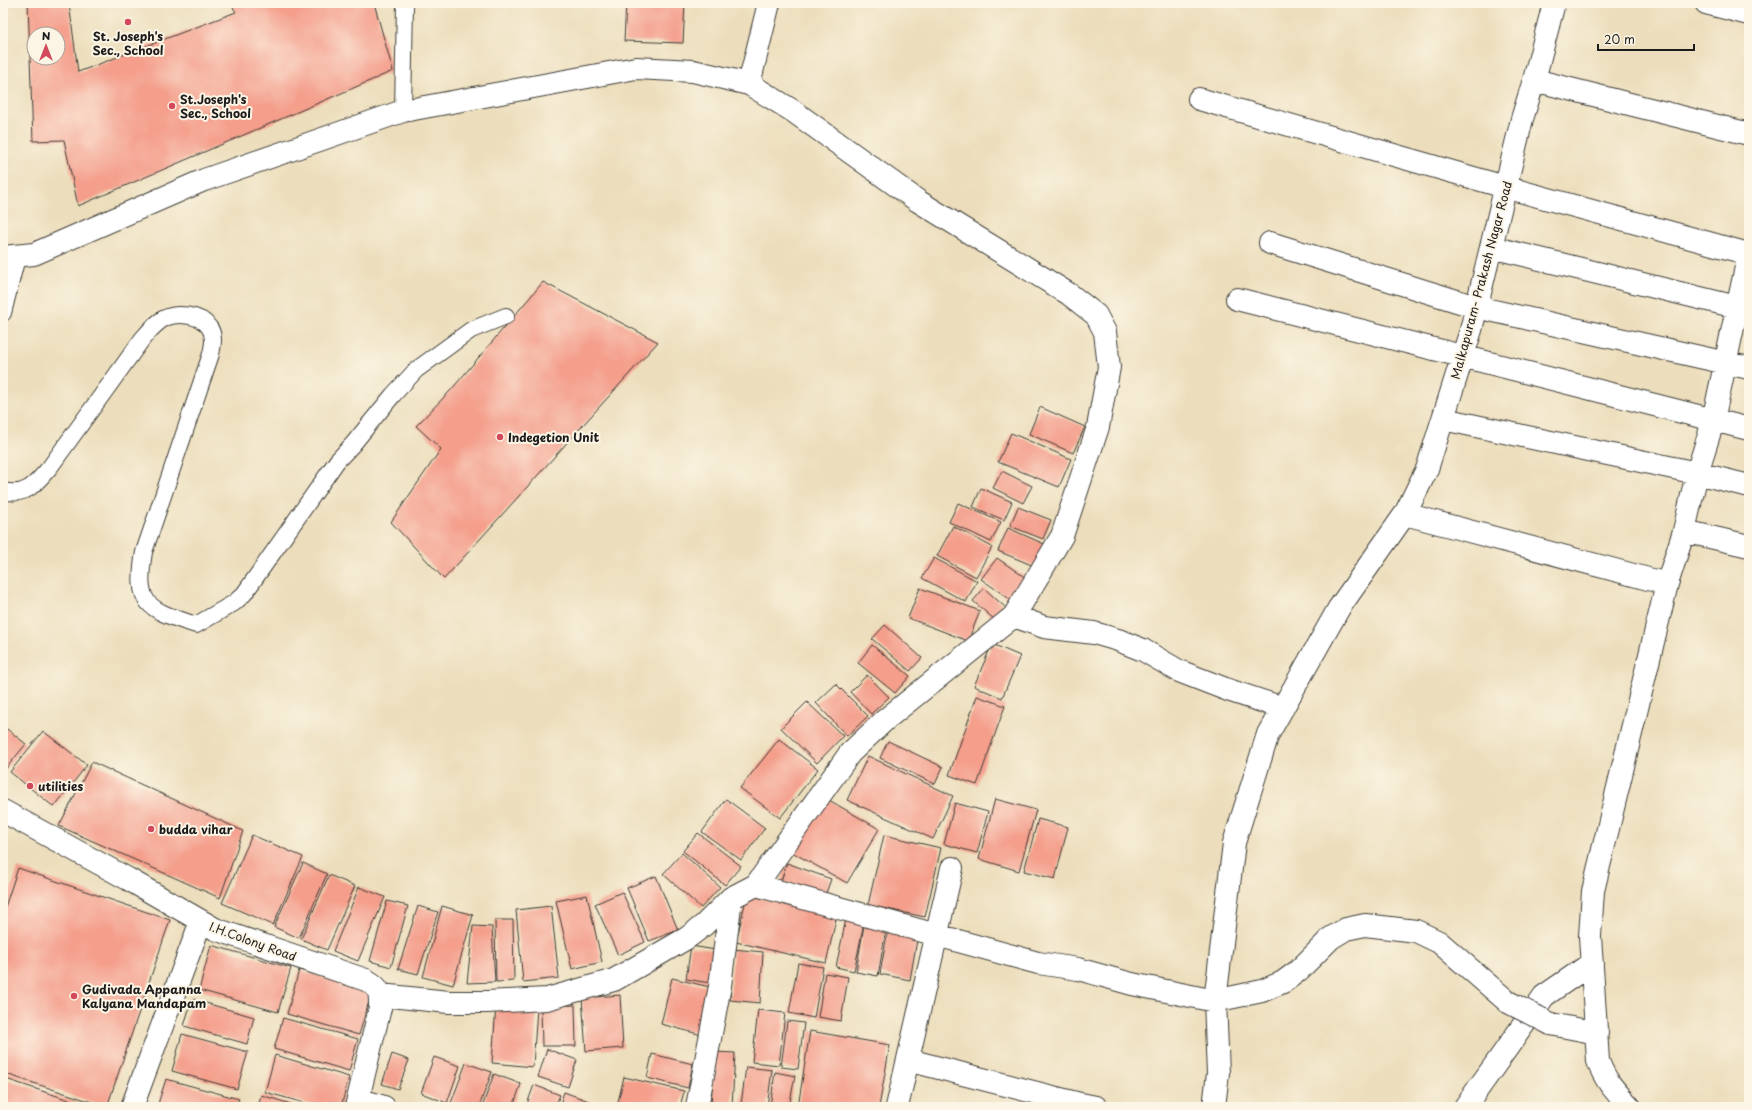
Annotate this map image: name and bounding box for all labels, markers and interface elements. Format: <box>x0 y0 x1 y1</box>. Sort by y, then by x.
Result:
marker: St. Joseph's Sec., School <box>123 17 133 27</box>
north arrow <box>26 26 66 66</box>
scale bar <box>1598 26 1694 52</box>
text: N <box>42 27 51 44</box>
place label: St. Joseph's Sec., School <box>93 27 164 59</box>
text: 20 m <box>1604 30 1635 48</box>
place label: St.Joseph's Sec., School <box>180 90 251 122</box>
marker: St.Joseph's Sec., School <box>167 101 177 111</box>
street label: Malkapuram- Prakash Nagar Road <box>1446 179 1516 381</box>
place label: Indegetion Unit <box>508 428 599 446</box>
marker: Indegetion Unit <box>495 432 505 442</box>
place label: utilities <box>38 777 83 795</box>
marker: utilities <box>25 781 35 791</box>
place label: budda vihar <box>159 820 233 838</box>
marker: budda vihar <box>146 824 156 834</box>
street label: I.H.Colony Road <box>207 917 299 965</box>
place label: Gudivada Appanna Kalyana Mandapam <box>82 980 206 1012</box>
marker: Gudivada Appanna Kalyana Mandapam <box>69 991 79 1001</box>

